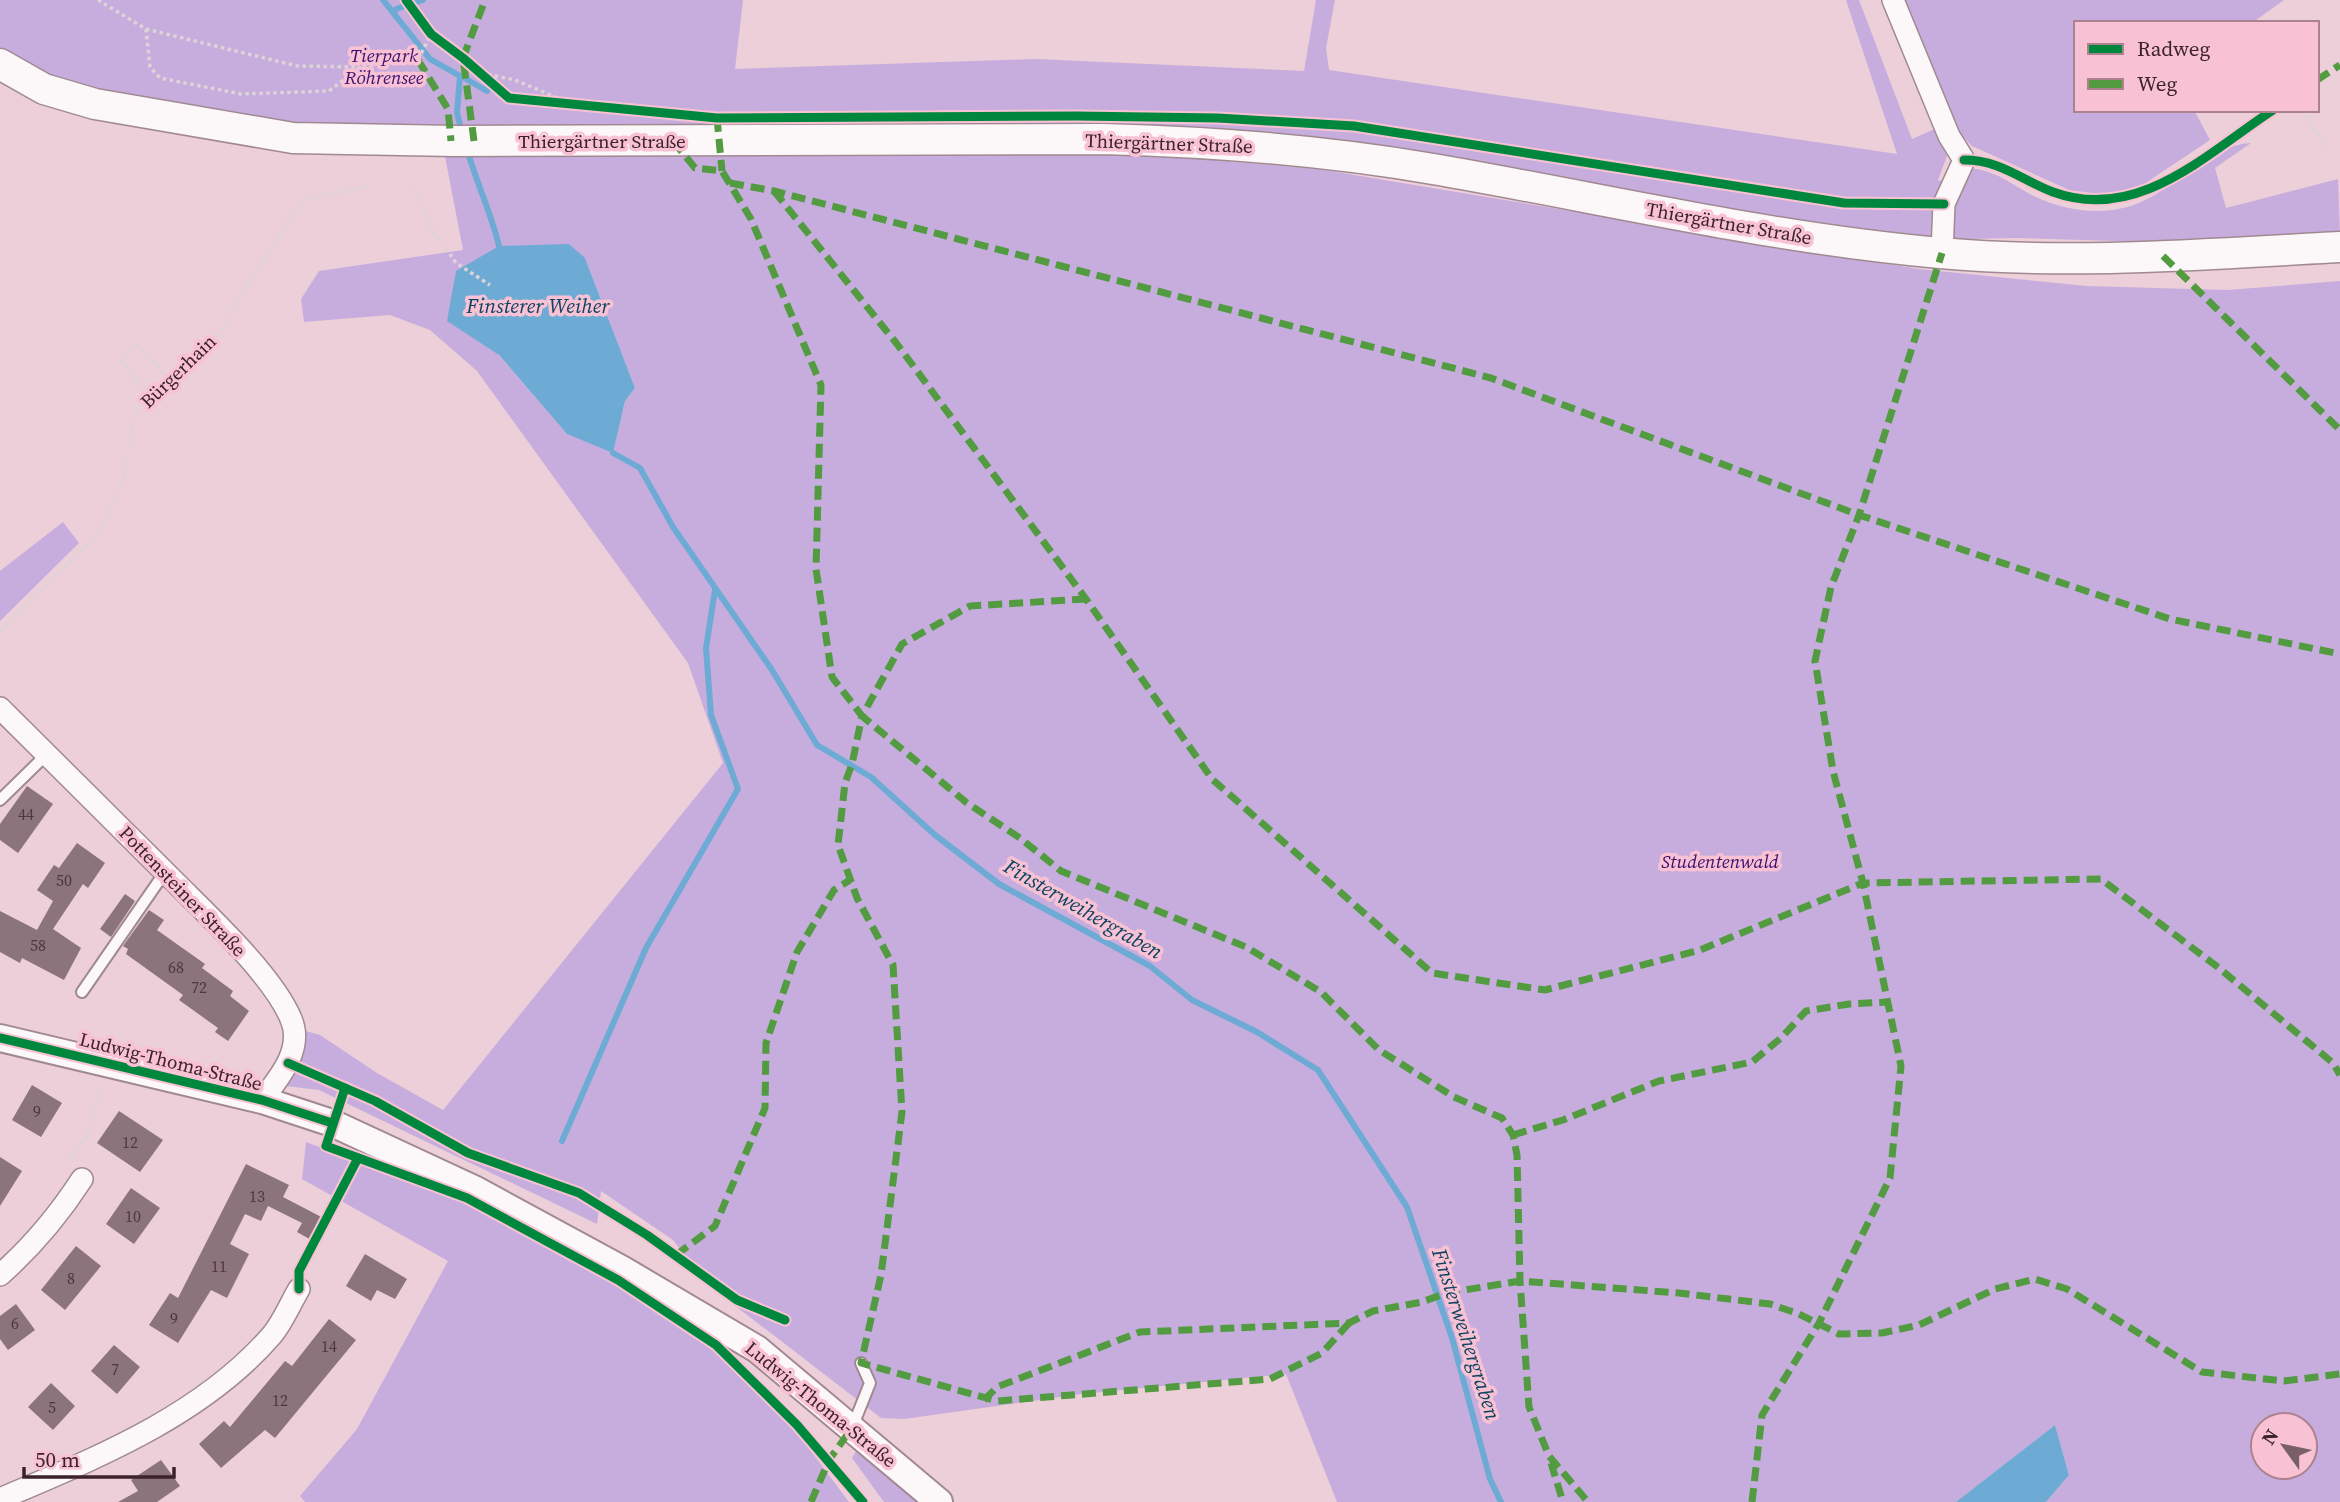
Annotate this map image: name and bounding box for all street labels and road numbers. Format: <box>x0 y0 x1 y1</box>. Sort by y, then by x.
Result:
street label: Thiergärtner Straße <box>1085 127 1253 159</box>
street label: Thiergärtner Straße <box>518 128 686 154</box>
street label: Thiergärtner Straße <box>1644 196 1814 250</box>
street label: Bürgerhain <box>134 328 222 414</box>
street label: Pottensteiner Straße <box>114 820 252 962</box>
street label: Ludwig-Thoma-Straße <box>77 1026 265 1096</box>
street label: Ludwig-Thoma-Straße <box>740 1335 902 1473</box>

